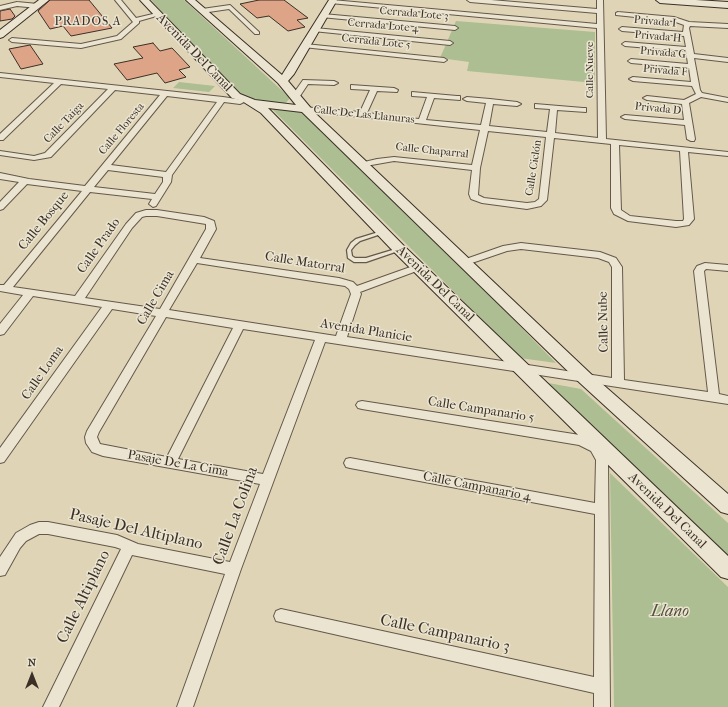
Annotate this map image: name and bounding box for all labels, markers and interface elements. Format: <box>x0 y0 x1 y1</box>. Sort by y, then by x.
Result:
street label: Cerrada Lote 3 <box>379 4 449 24</box>
street label: Avenida Del Canal <box>153 11 235 95</box>
street label: Privada I <box>633 14 677 30</box>
district label: PRADOS A <box>55 15 121 29</box>
street label: Cerrada Lote 4 <box>347 16 419 36</box>
street label: Privada H <box>634 28 682 46</box>
street label: Cerrada Lote 5 <box>341 32 411 52</box>
street label: Calle Nueve <box>583 42 597 98</box>
street label: Privada G <box>639 44 687 62</box>
street label: Privada F <box>642 62 688 80</box>
street label: Calle Taiga <box>41 100 87 146</box>
street label: Calle Floresta <box>96 100 148 158</box>
street label: Privada D <box>634 100 682 118</box>
street label: Calle De Las Llanuras <box>313 103 415 127</box>
street label: Calle Ciclón <box>523 139 545 197</box>
street label: Calle Chaparral <box>395 141 469 161</box>
street label: Calle Bosque <box>15 188 73 254</box>
street label: Calle Prado <box>74 215 124 277</box>
street label: Avenida Del Canal <box>393 243 477 325</box>
street label: Calle Matorral <box>264 249 346 277</box>
street label: Calle Cima <box>134 268 178 328</box>
street label: Calle Nube <box>596 291 612 353</box>
street label: Avenida Planicie <box>319 316 413 346</box>
street label: Calle Loma <box>19 343 67 403</box>
street label: Calle Campanario 5 <box>427 394 535 426</box>
street label: Pasaje De La Cima <box>126 447 230 481</box>
street label: Calle La Colina <box>209 464 263 568</box>
street label: Calle Campanario 4 <box>422 469 532 505</box>
street label: Avenida Del Canal <box>625 470 709 552</box>
street label: Pasaje Del Altiplano <box>67 505 205 555</box>
street label: Calle Altiplano <box>53 547 115 647</box>
park label: Llano <box>651 602 689 622</box>
street label: Calle Campanario 3 <box>378 611 512 657</box>
north arrow <box>12 655 52 695</box>
text: N <box>28 656 36 669</box>

